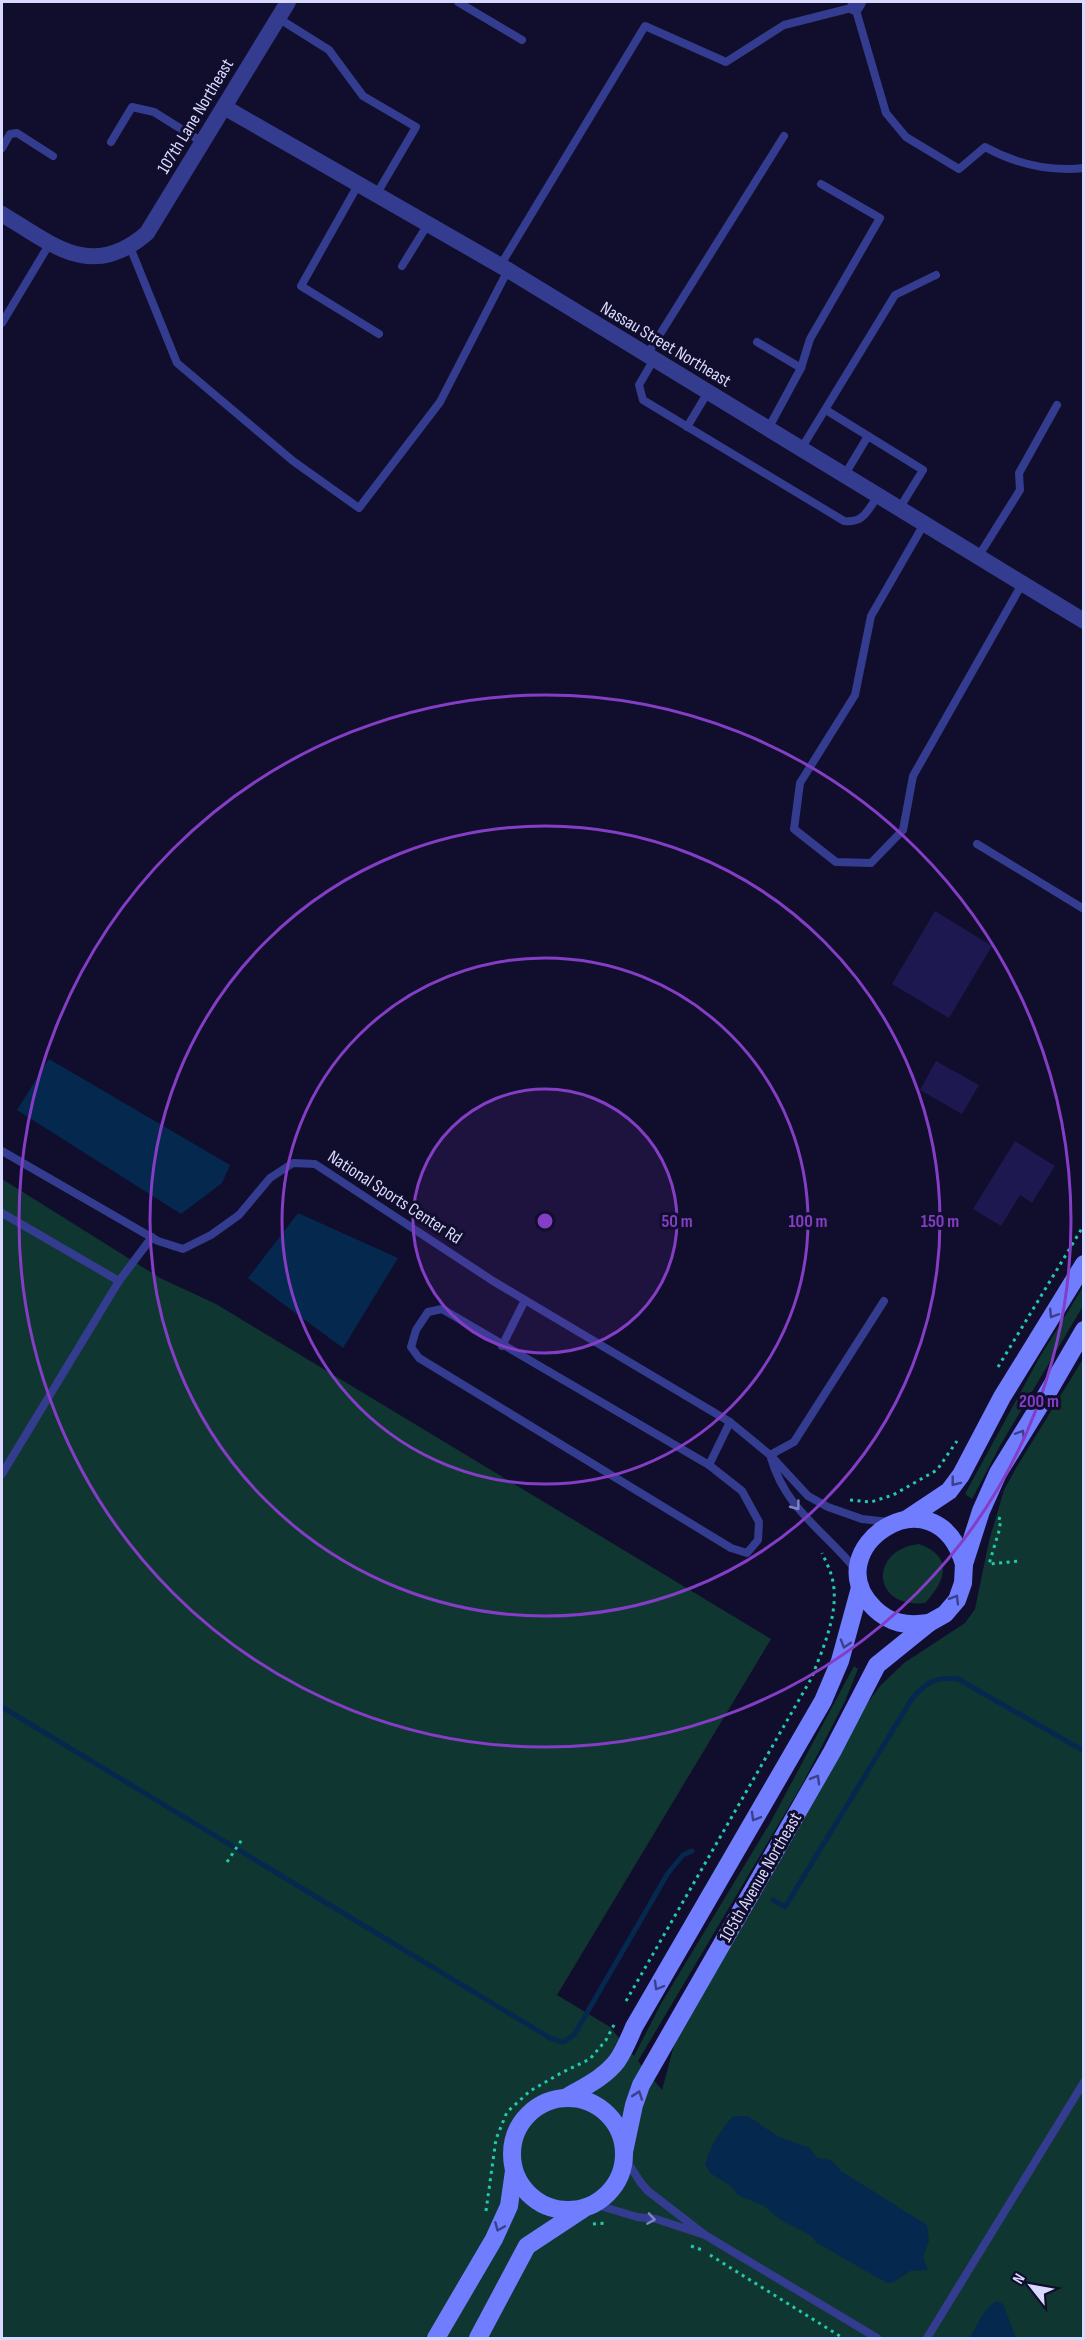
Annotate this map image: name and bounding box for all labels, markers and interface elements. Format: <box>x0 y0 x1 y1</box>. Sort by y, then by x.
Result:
street label: 107th Lane Northeast <box>153 55 238 178</box>
street label: Nassau Street Northeast <box>597 297 735 392</box>
street label: National Sports Center Rd <box>324 1146 466 1249</box>
centre of rings <box>535 1211 555 1231</box>
text: 50 m <box>661 1211 693 1232</box>
text: 100 m <box>789 1211 828 1232</box>
text: 150 m <box>921 1211 959 1232</box>
one-way arrow <box>1049 1308 1061 1318</box>
text: 200 m <box>1019 1391 1059 1412</box>
one-way arrow <box>1013 1430 1025 1440</box>
one-way arrow <box>952 1476 963 1487</box>
one-way arrow <box>789 1500 800 1511</box>
one-way arrow <box>948 1595 960 1605</box>
one-way arrow <box>840 1638 852 1649</box>
one-way arrow <box>809 1775 820 1785</box>
street label: 105th Avenue Northeast <box>715 1808 806 1946</box>
one-way arrow <box>751 1811 762 1821</box>
one-way arrow <box>654 1980 665 1990</box>
one-way arrow <box>630 2090 643 2101</box>
one-way arrow <box>646 2212 655 2224</box>
one-way arrow <box>494 2221 506 2232</box>
north arrow <box>1001 2256 1061 2316</box>
text: N <box>1009 2270 1030 2288</box>

